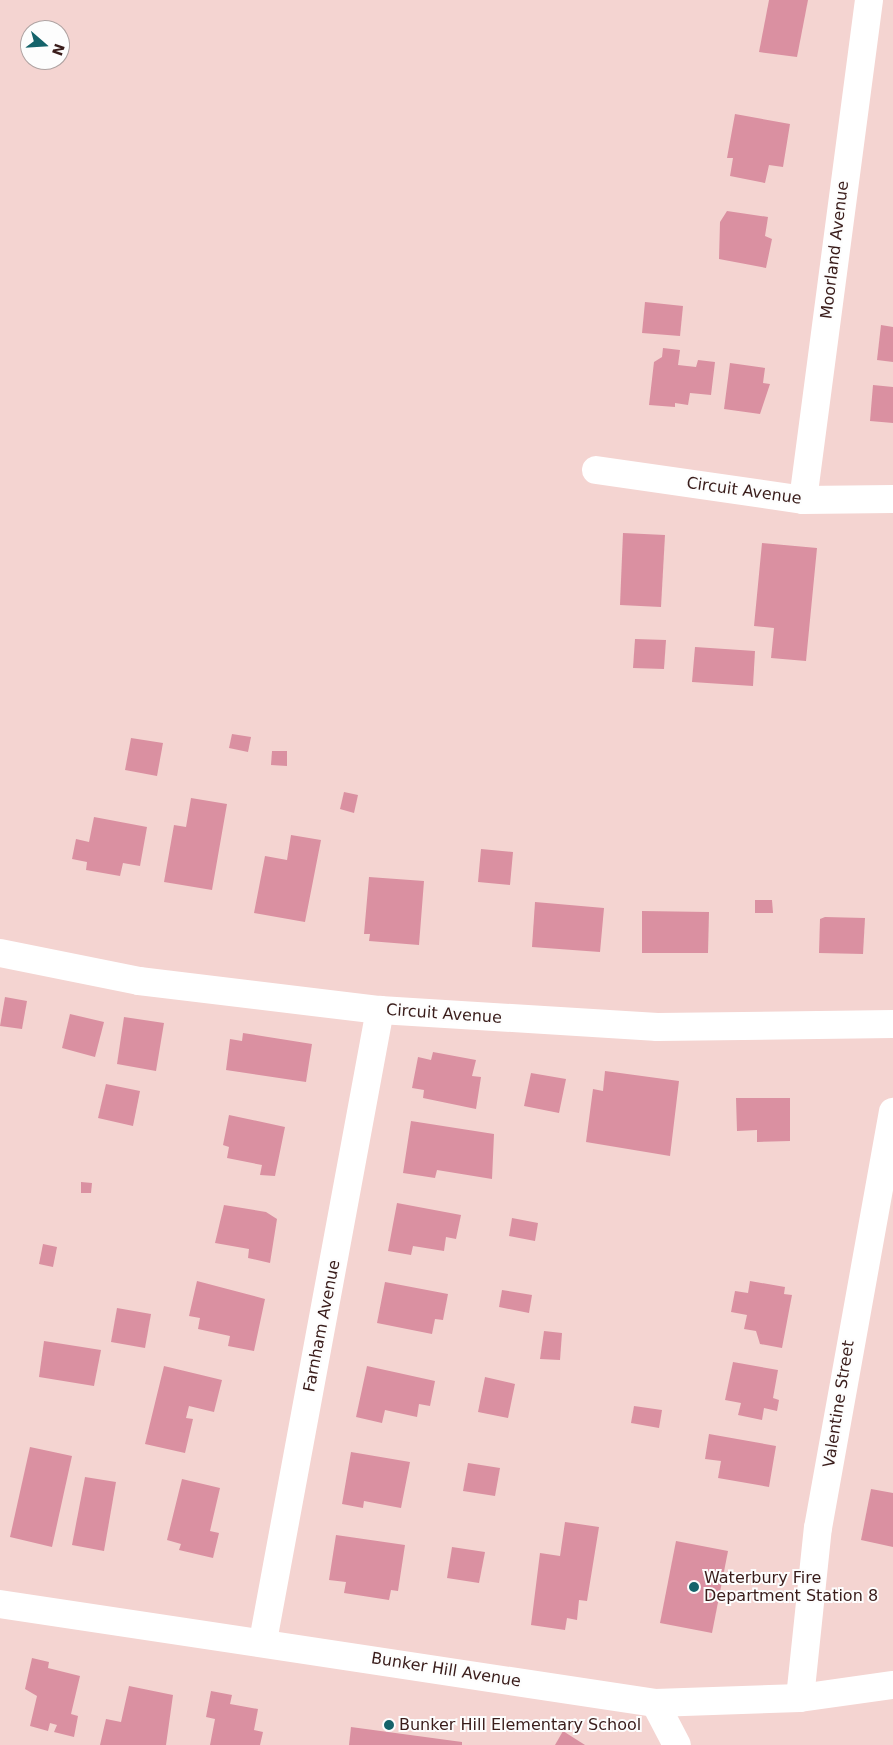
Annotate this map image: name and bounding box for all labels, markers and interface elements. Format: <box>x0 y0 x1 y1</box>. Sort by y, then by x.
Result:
north arrow <box>20 20 70 70</box>
text: N <box>49 41 68 58</box>
street label: Moorland Avenue <box>817 180 853 320</box>
street label: Circuit Avenue <box>685 473 803 509</box>
street label: Circuit Avenue <box>385 1000 503 1028</box>
street label: Farnham Avenue <box>300 1258 344 1394</box>
street label: Valentine Street <box>819 1339 859 1469</box>
place label: Waterbury Fire Department Station 8 <box>704 1568 878 1606</box>
marker: Waterbury Fire Department Station 8 <box>688 1581 700 1593</box>
street label: Bunker Hill Avenue <box>370 1649 522 1691</box>
place label: Bunker Hill Elementary School <box>399 1715 641 1735</box>
marker: Bunker Hill Elementary School <box>383 1719 395 1731</box>

